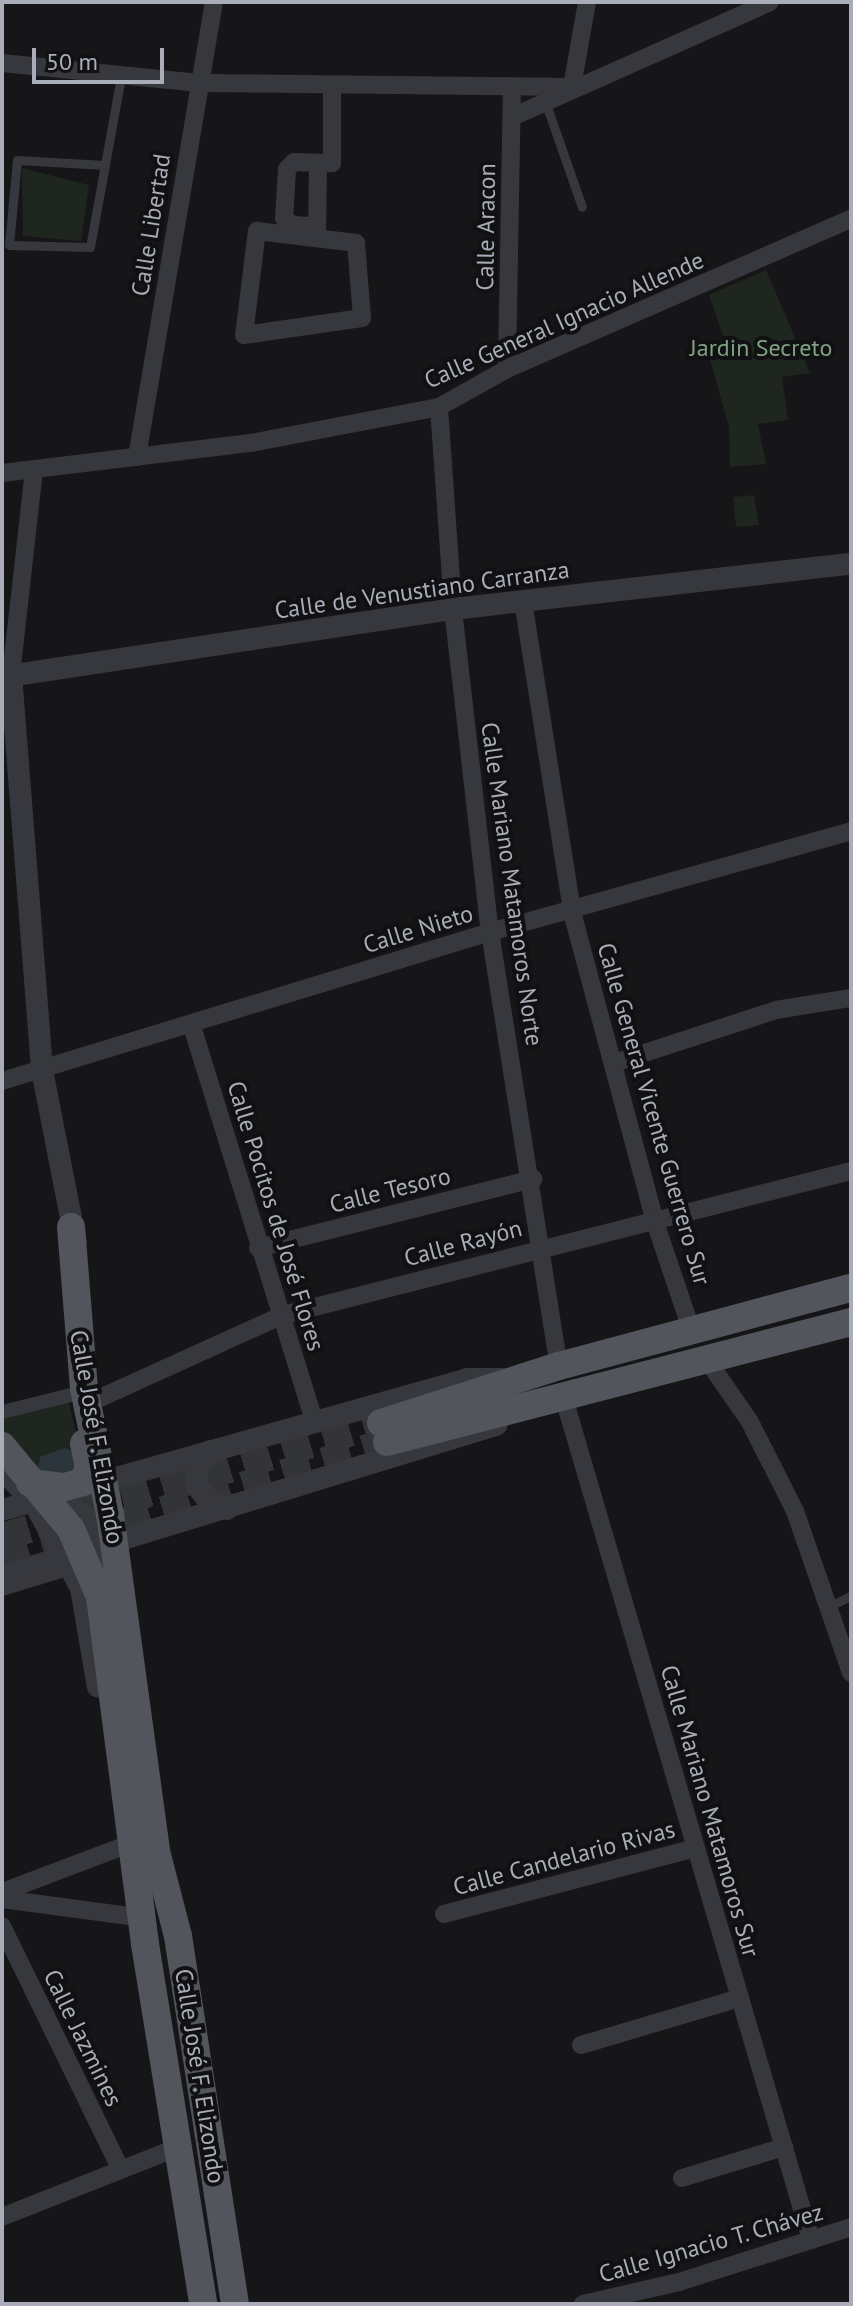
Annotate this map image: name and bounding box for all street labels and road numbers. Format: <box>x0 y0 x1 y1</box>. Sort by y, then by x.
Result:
street label: Calle Libertad <box>126 152 176 298</box>
street label: Calle Aracon <box>470 163 502 291</box>
street label: Calle General Ignacio Allende <box>420 245 708 395</box>
street label: Calle de Venustiano Carranza <box>272 555 572 625</box>
street label: Calle Mariano Matamoros Norte <box>475 720 549 1048</box>
street label: Calle Nieto <box>360 899 476 959</box>
street label: Calle General Vicente Guerrero Sur <box>591 939 717 1289</box>
street label: Calle Pocitos de José Flores <box>221 1078 331 1354</box>
street label: Calle Tesoro <box>326 1161 454 1219</box>
street label: Calle Rayón <box>401 1213 525 1273</box>
street label: Calle José F. Elizondo <box>64 1327 130 1547</box>
street label: Calle Mariano Matamoros Sur <box>655 1662 765 1960</box>
street label: Calle Candelario Rivas <box>450 1815 678 1901</box>
street label: Calle Jazmines <box>37 1965 129 2111</box>
street label: Calle José F. Elizondo <box>169 1966 231 2186</box>
street label: Calle Ignacio T. Chávez <box>594 2197 828 2289</box>

